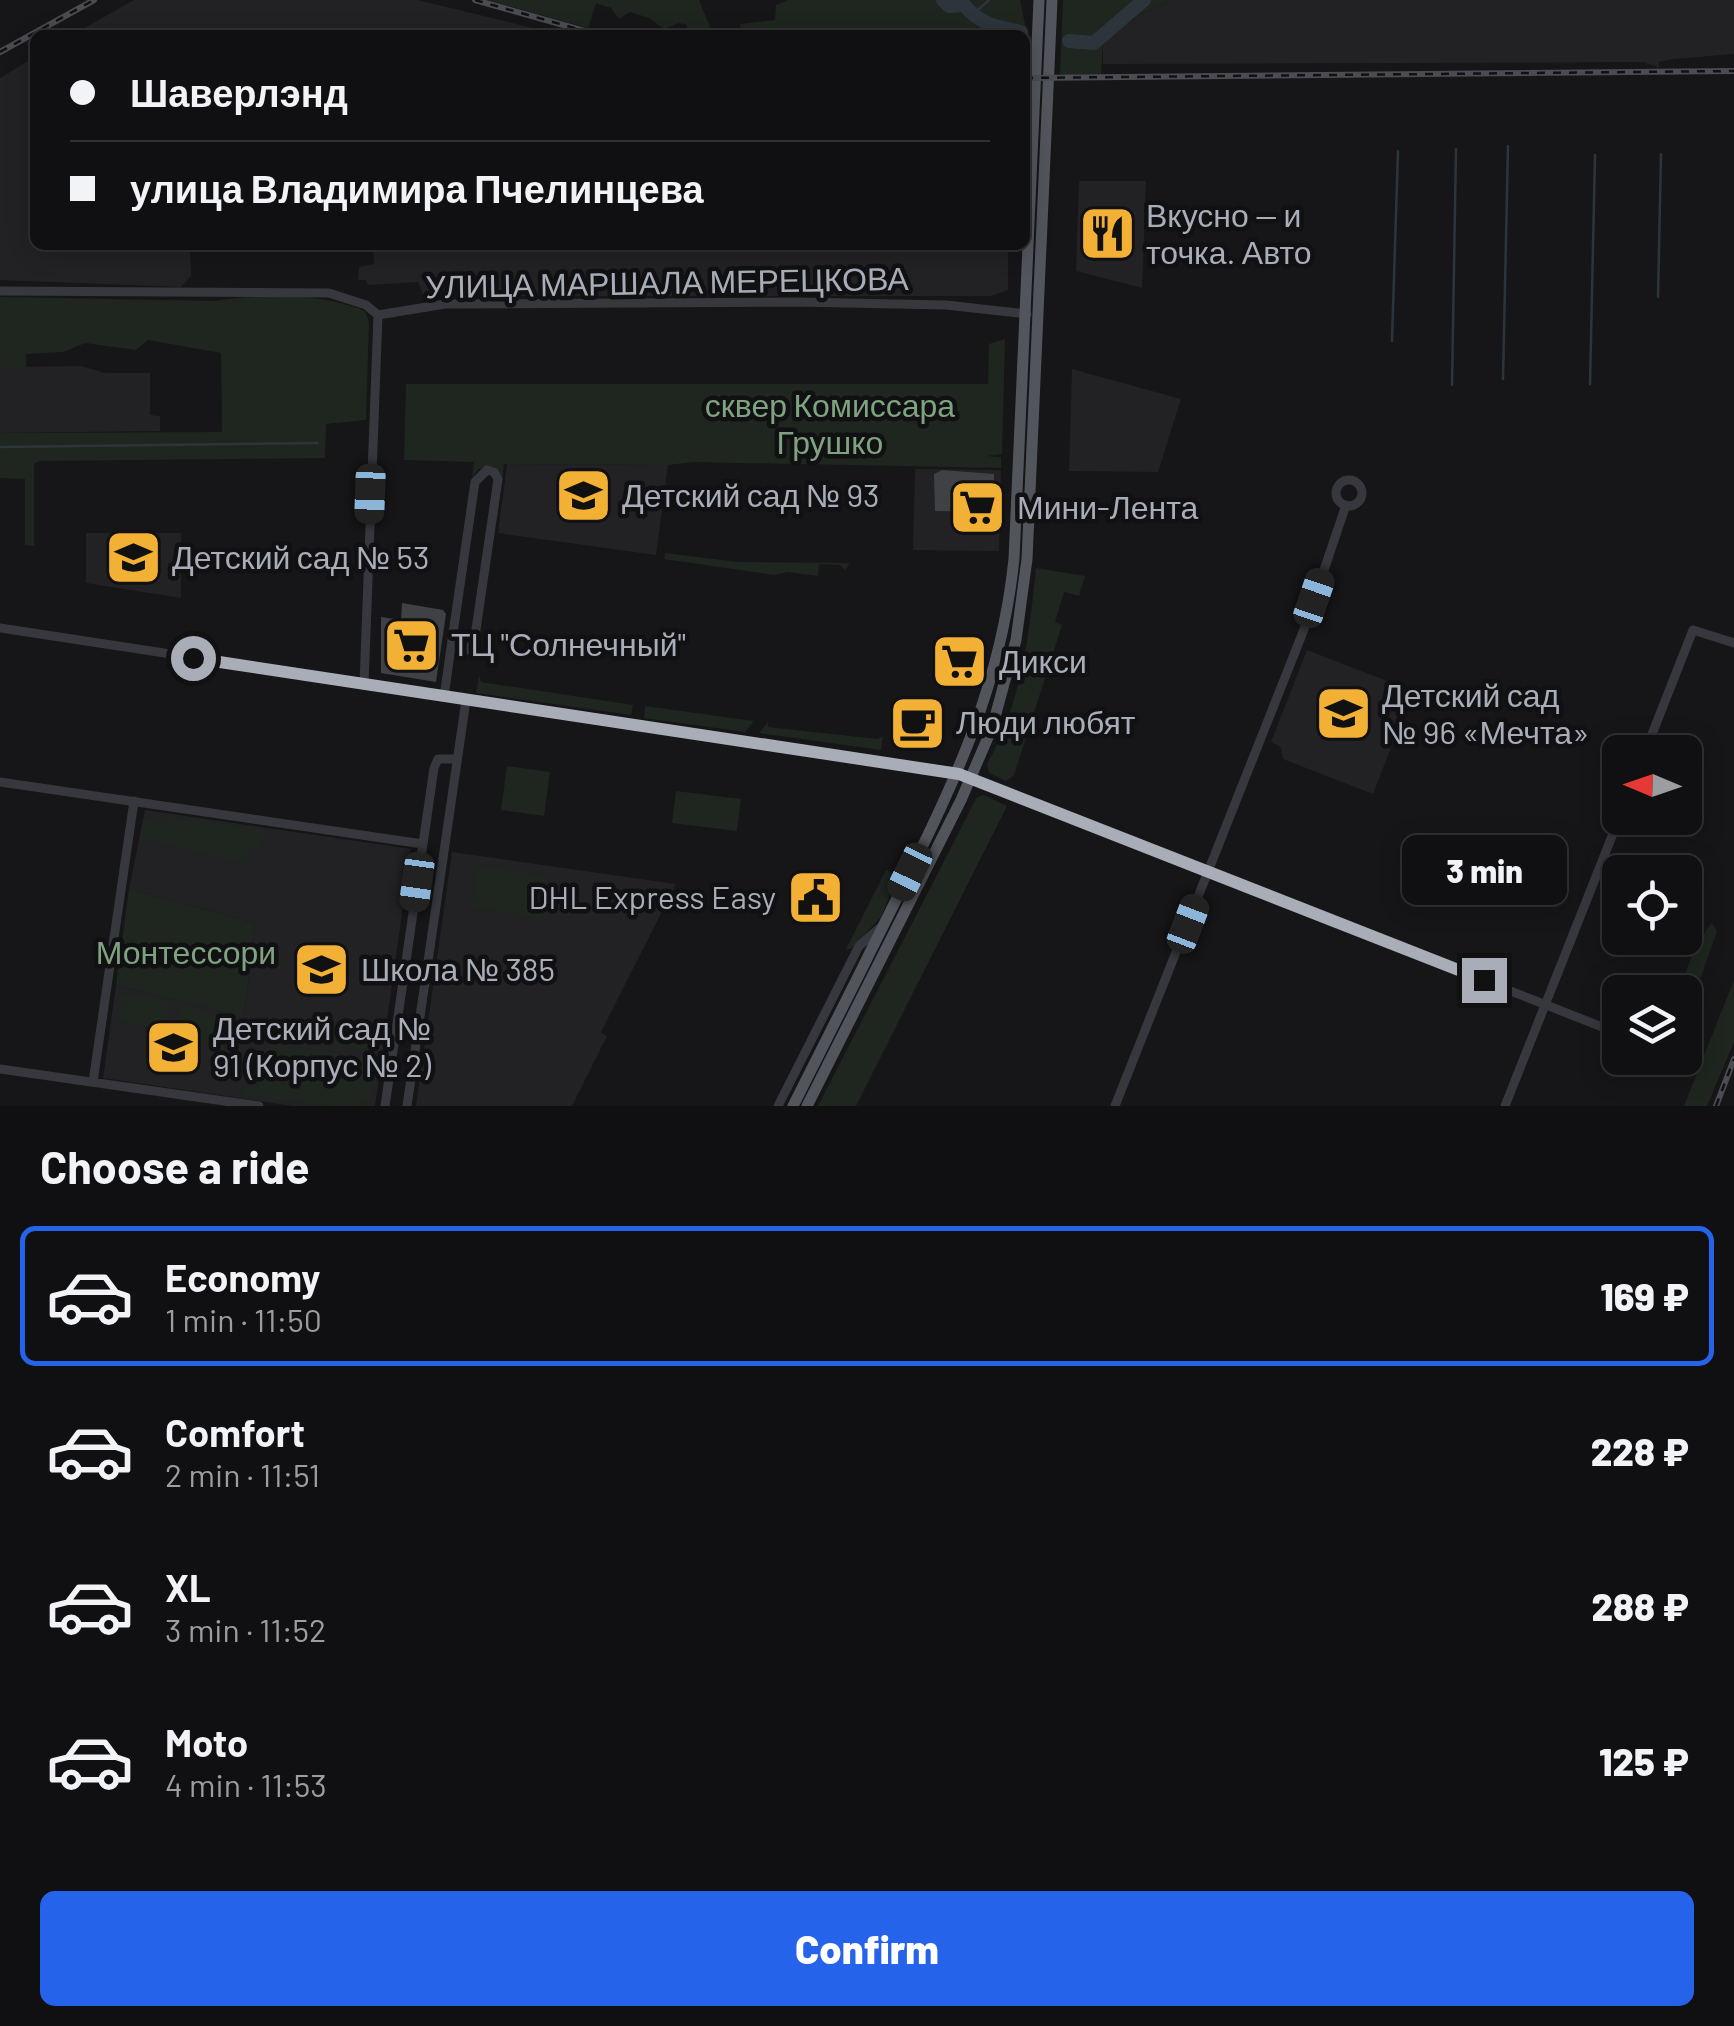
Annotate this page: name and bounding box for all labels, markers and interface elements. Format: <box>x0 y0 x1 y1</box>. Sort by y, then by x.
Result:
text: Шаверлэнд <box>130 69 348 115</box>
text: улица Владимира Пчелинцева <box>130 165 704 211</box>
place label: Вкусно — и точка. Авто <box>1146 195 1312 270</box>
restaurant icon: Вкусно — и точка. Авто <box>1077 204 1137 264</box>
street label: УЛИЦА МАРШАЛА МЕРЕЦКОВА <box>425 258 910 305</box>
park label: сквер Комиссара Грушко <box>705 385 955 461</box>
car <box>354 463 386 525</box>
school or university icon: Детский сад № 93 <box>553 466 613 526</box>
place label: Детский сад № 93 <box>622 475 880 514</box>
supermarket icon: Мини-Лента <box>948 478 1008 538</box>
place label: Мини-Лента <box>1017 487 1198 525</box>
school or university icon: Детский сад № 53 <box>103 528 163 588</box>
place label: Детский сад № 53 <box>172 537 429 576</box>
car <box>1290 565 1338 631</box>
supermarket icon: ТЦ "Солнечный" <box>382 615 442 675</box>
place label: ТЦ "Солнечный" <box>451 624 686 663</box>
supermarket icon: Дикси <box>930 632 990 692</box>
route start <box>171 636 216 681</box>
place label: Дикси <box>999 641 1087 680</box>
place label: Детский сад № 96 «Мечта» <box>1382 675 1589 750</box>
school or university icon: Детский сад № 96 «Мечта» <box>1313 684 1373 744</box>
cafe icon: Люди любят <box>887 693 947 753</box>
place label: Люди любят <box>956 702 1136 741</box>
north arrow <box>1602 735 1702 835</box>
map controls <box>1602 735 1702 1075</box>
callout: 3 min <box>1402 835 1566 905</box>
car <box>883 838 937 906</box>
car <box>398 850 436 914</box>
text: 3 min <box>1446 851 1523 889</box>
button: locate <box>1602 855 1702 955</box>
public building icon: DHL Express Easy <box>785 868 845 928</box>
place label: DHL Express Easy <box>529 877 776 915</box>
car <box>1163 891 1213 957</box>
park label: Монтессори <box>96 932 276 971</box>
school or university icon: Школа № 385 <box>292 940 352 1000</box>
place label: Школа № 385 <box>361 949 555 987</box>
route end <box>1462 958 1507 1003</box>
button: layers <box>1602 975 1702 1075</box>
place label: Детский сад № 91 (Корпус № 2) <box>213 1008 431 1084</box>
school or university icon: Детский сад № 91 (Корпус № 2) <box>144 1017 204 1077</box>
text: Choose a ride <box>40 1139 310 1193</box>
icon: car <box>45 1251 135 1341</box>
text: Economy <box>165 1254 320 1300</box>
text: 169 ₽ <box>1600 1273 1689 1319</box>
text: 1 min · 11:50 <box>165 1300 322 1338</box>
icon: car <box>45 1406 135 1496</box>
text: Comfort <box>165 1409 305 1455</box>
text: 228 ₽ <box>1591 1428 1689 1474</box>
text: 2 min · 11:51 <box>165 1455 320 1493</box>
icon: car <box>45 1561 135 1651</box>
text: XL <box>165 1564 211 1610</box>
text: 288 ₽ <box>1591 1583 1689 1629</box>
text: 3 min · 11:52 <box>165 1610 326 1648</box>
icon: car <box>45 1716 135 1806</box>
text: Moto <box>165 1719 248 1765</box>
text: 125 ₽ <box>1599 1738 1689 1784</box>
text: 4 min · 11:53 <box>165 1765 327 1803</box>
button: Confirm <box>40 1891 1694 2006</box>

